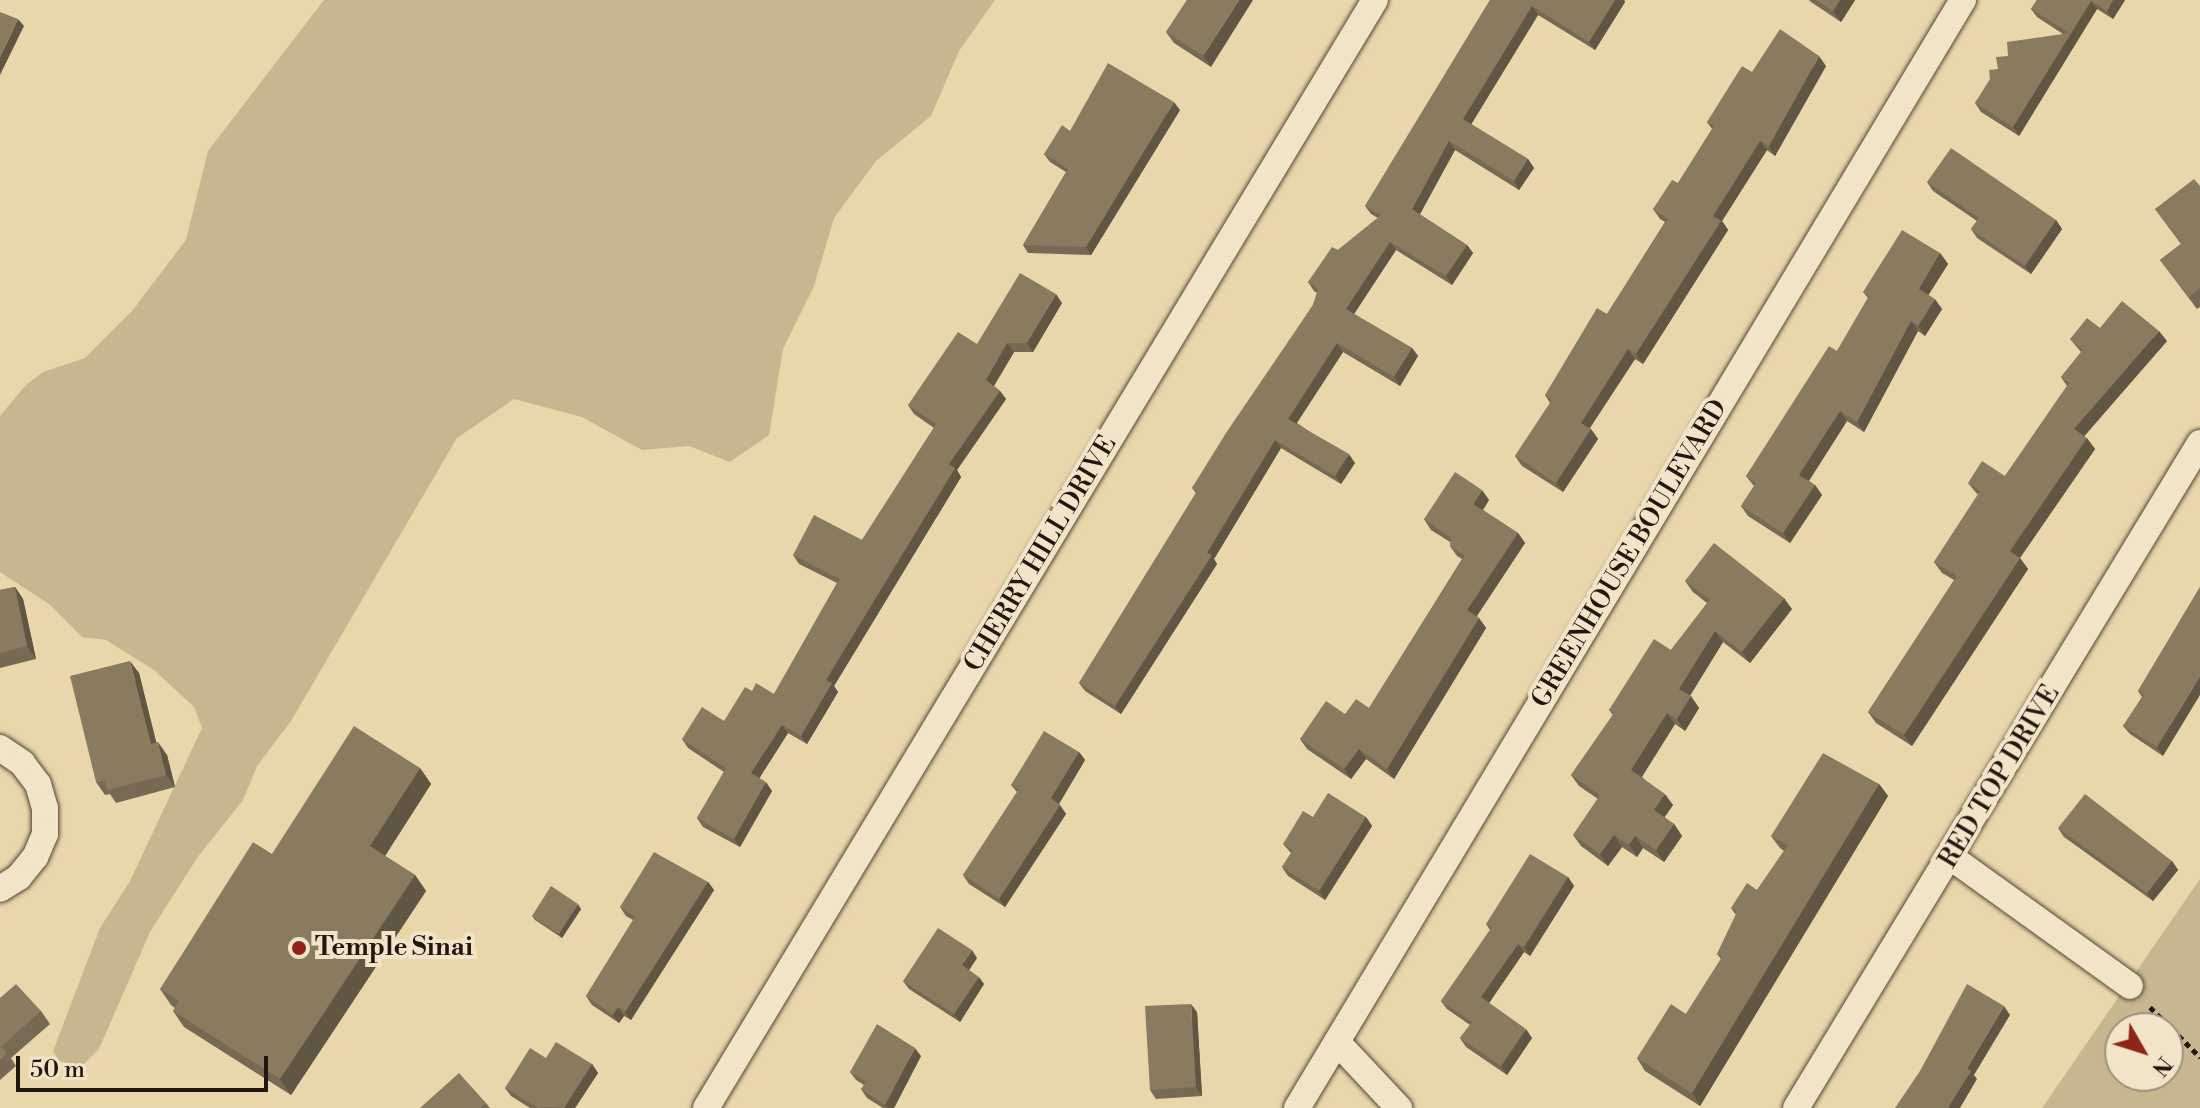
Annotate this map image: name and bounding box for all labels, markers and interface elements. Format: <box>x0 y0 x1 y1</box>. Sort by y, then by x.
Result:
street label: GREENHOUSE BOULEVARD <box>1526 394 1734 714</box>
street label: CHERRY HILL DRIVE <box>958 430 1124 678</box>
street label: RED TOP DRIVE <box>1933 680 2067 874</box>
place label: Temple Sinai <box>315 932 473 964</box>
marker: Temple Sinai <box>290 939 308 957</box>
north arrow <box>2104 1012 2184 1092</box>
scale bar <box>20 1040 272 1090</box>
text: N <box>2146 1051 2177 1081</box>
text: 50 m <box>30 1055 85 1085</box>

